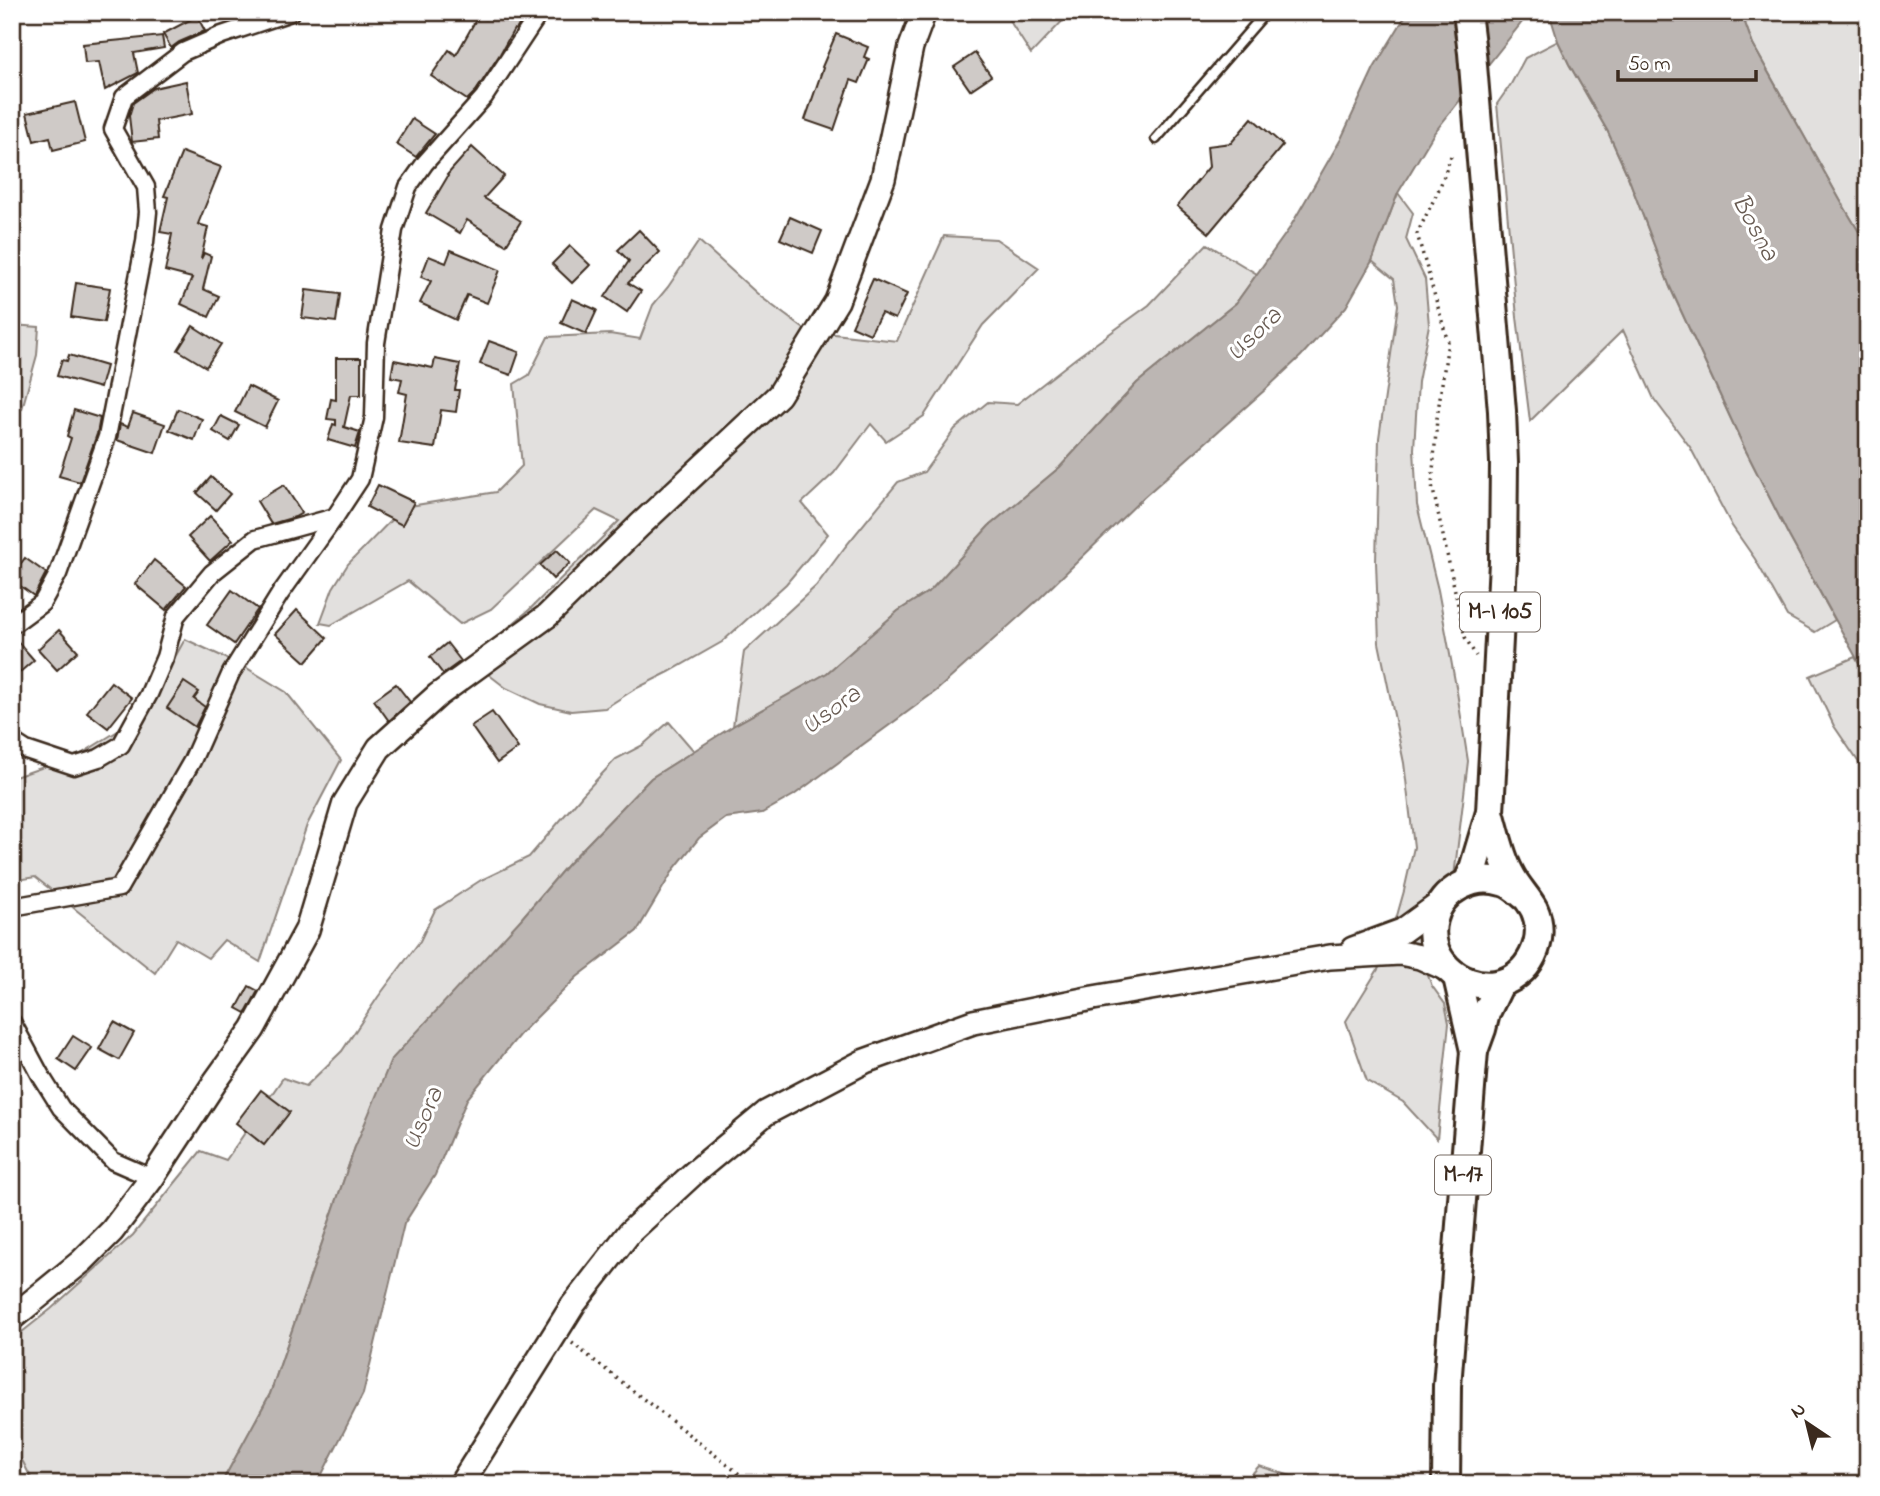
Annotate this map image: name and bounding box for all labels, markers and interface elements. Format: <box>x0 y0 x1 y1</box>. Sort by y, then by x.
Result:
scale bar <box>1618 38 1756 82</box>
text: 50 m <box>1628 50 1671 80</box>
water label: Bosna <box>1721 188 1788 269</box>
water label: Usora <box>1218 298 1292 371</box>
road number: M-I 105 <box>1460 592 1540 632</box>
water label: Usora <box>794 676 870 746</box>
water label: Usora <box>393 1081 455 1157</box>
road number: M-17 <box>1435 1156 1491 1194</box>
north arrow <box>1772 1388 1842 1458</box>
text: N <box>1786 1396 1812 1426</box>

